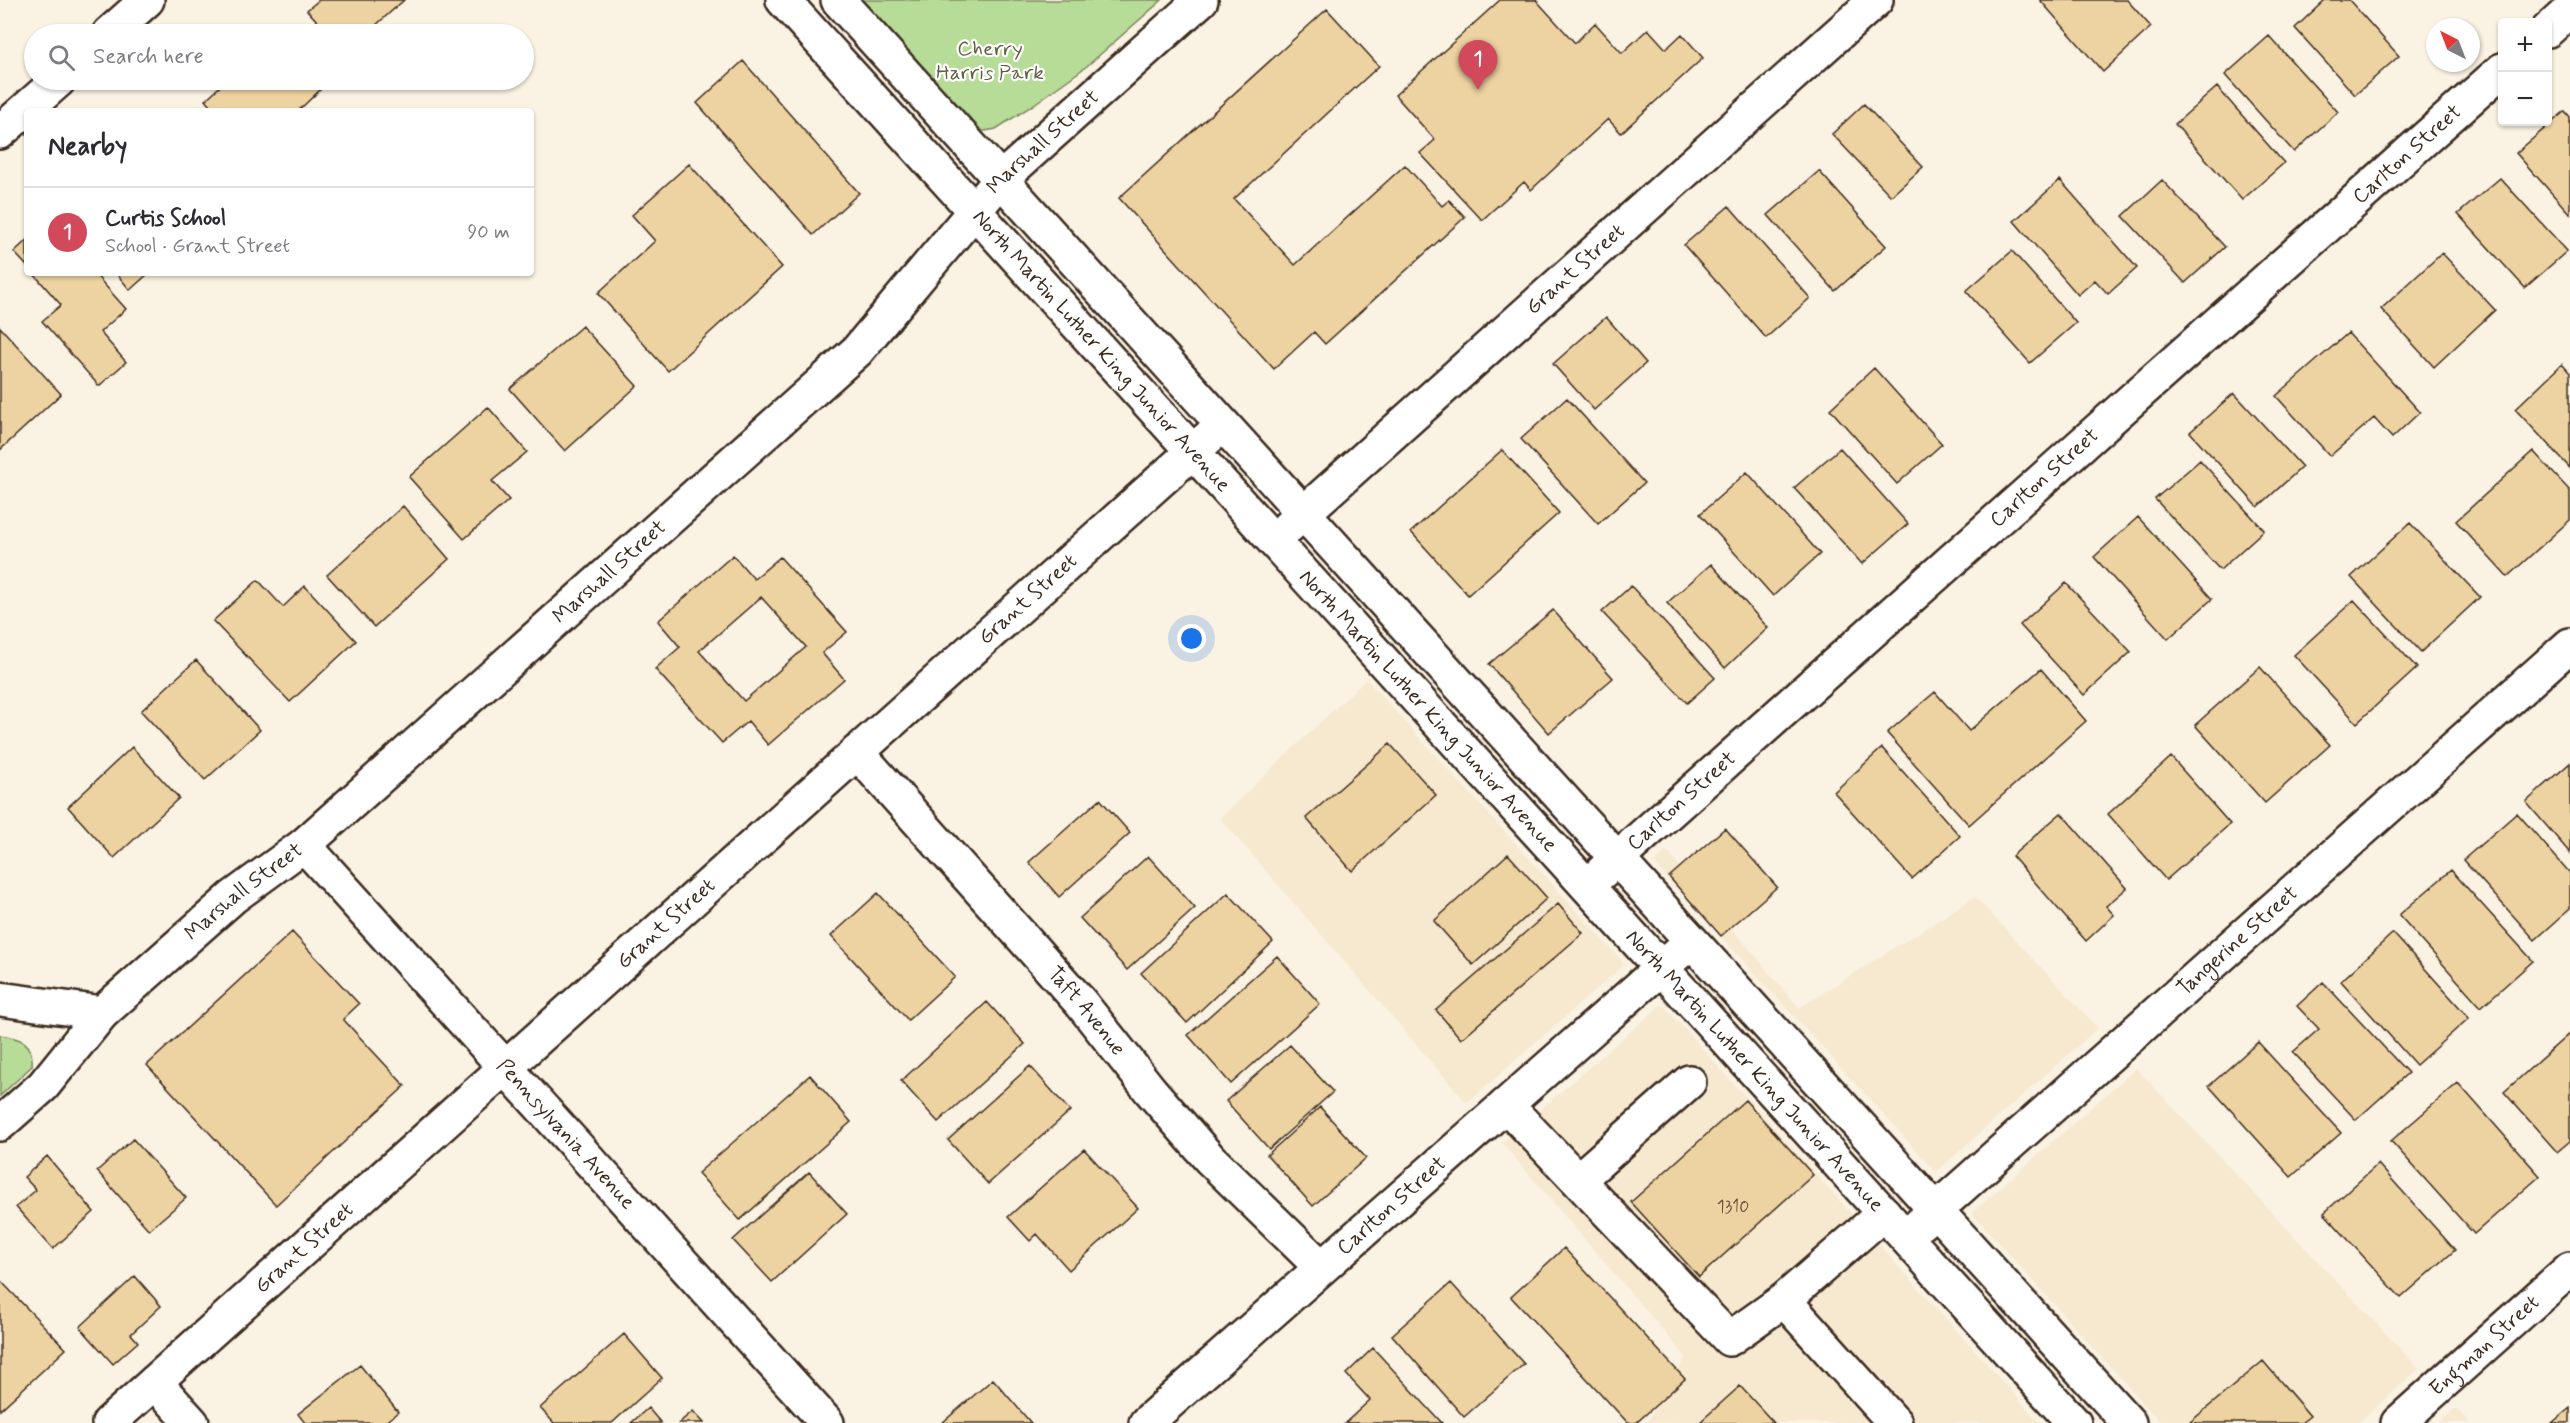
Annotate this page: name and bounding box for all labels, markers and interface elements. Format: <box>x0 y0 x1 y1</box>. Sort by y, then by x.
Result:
north arrow <box>2426 18 2480 72</box>
map controls <box>2498 18 2552 126</box>
button: + <box>2498 18 2552 72</box>
search box <box>24 24 534 90</box>
park label: Cherry Harris Park <box>936 35 1044 87</box>
pin: 1 <box>1458 40 1498 90</box>
icon: search <box>45 41 78 74</box>
text: Search here <box>93 43 204 71</box>
button: − <box>2498 72 2552 126</box>
street label: Marshall Street <box>980 83 1106 200</box>
street label: Carlton Street <box>2347 98 2468 211</box>
text: Nearby <box>48 130 127 164</box>
street label: North Martin Luther King Junior Avenue <box>966 204 1237 498</box>
text: Curtis School <box>105 205 226 233</box>
street label: Grant Street <box>1520 218 1631 321</box>
text: 1 <box>63 219 72 246</box>
text: 90 m <box>467 219 510 246</box>
text: School · Grant Street <box>105 233 290 260</box>
street label: Carlton Street <box>1984 422 2105 534</box>
street label: Marshall Street <box>547 514 673 630</box>
street label: Grant Street <box>972 548 1083 651</box>
street label: North Martin Luther King Junior Avenue <box>1293 564 1563 858</box>
your location <box>1177 624 1206 653</box>
street label: Carlton Street <box>1621 745 1742 857</box>
street label: Marshall Street <box>179 836 309 947</box>
street label: Grant Street <box>611 872 722 975</box>
street label: Tangerine Street <box>2171 879 2304 1003</box>
street label: North Martin Luther King Junior Avenue <box>1619 924 1890 1218</box>
street label: Taft Avenue <box>1041 960 1132 1062</box>
street label: Pennsylvania Avenue <box>490 1053 641 1216</box>
street label: Carlton Street <box>1331 1150 1453 1262</box>
house number: 1310 <box>1717 1195 1749 1219</box>
street label: Grant Street <box>249 1196 360 1300</box>
street label: Engman Street <box>2423 1289 2546 1402</box>

